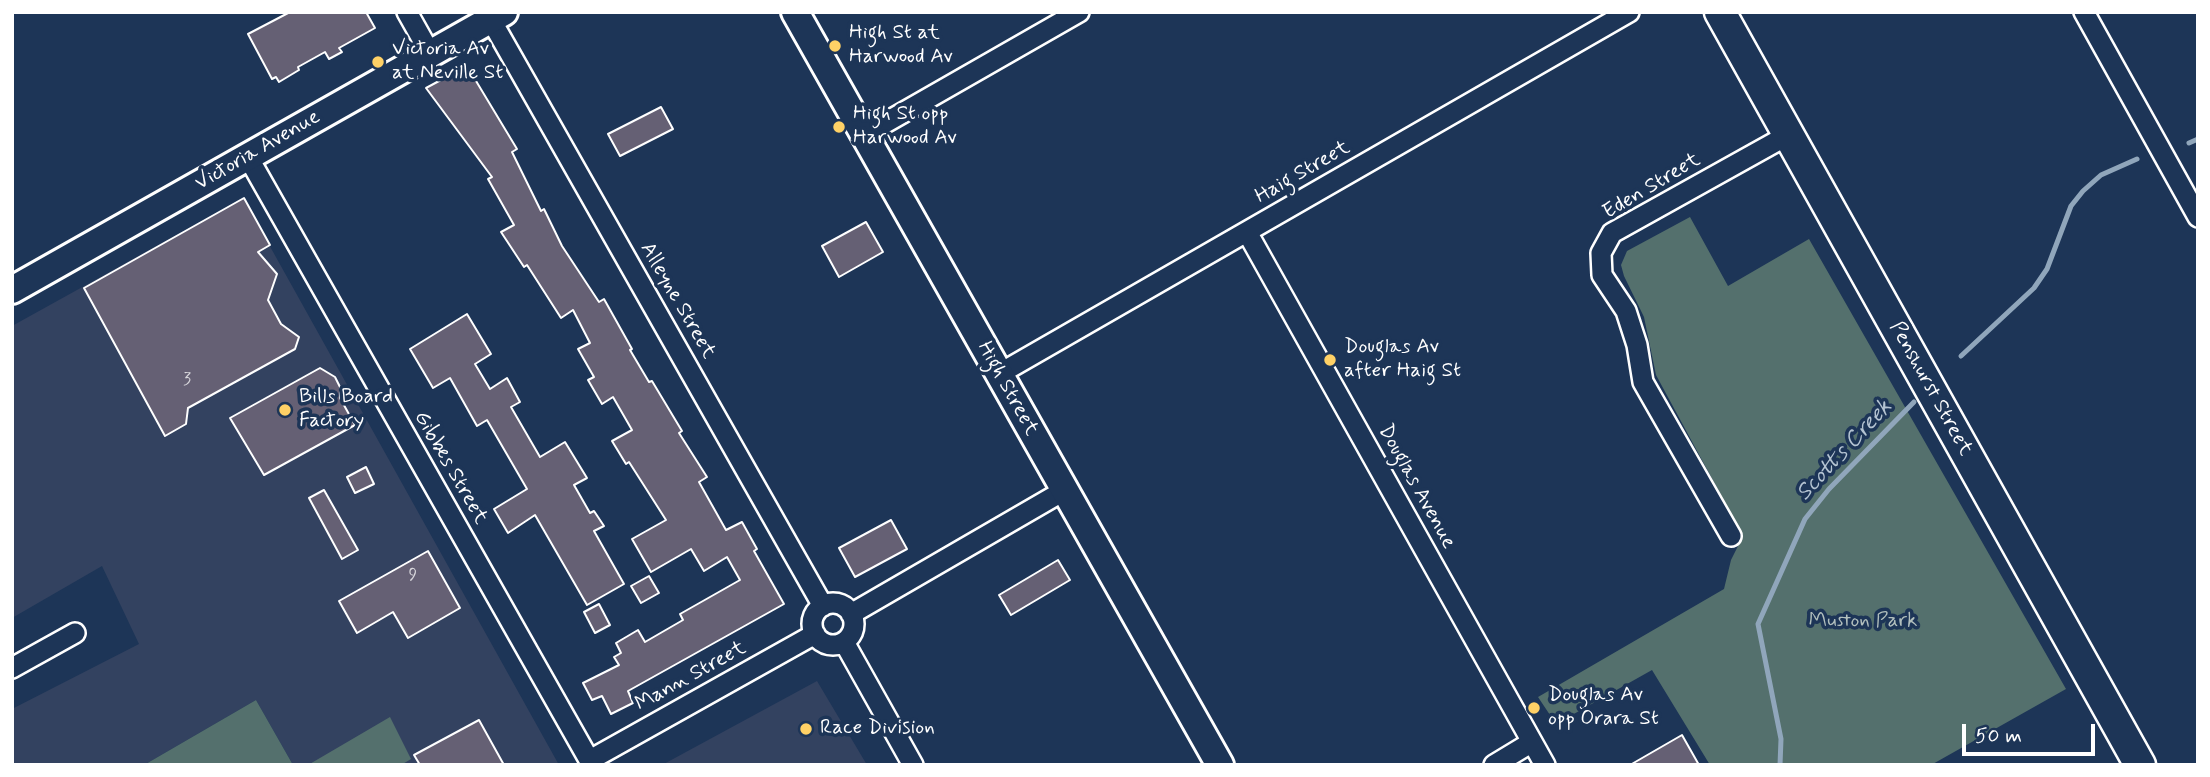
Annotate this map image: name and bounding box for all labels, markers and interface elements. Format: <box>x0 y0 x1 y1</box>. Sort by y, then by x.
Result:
place label: High St at Harwood Av <box>849 21 953 71</box>
place label: Victoria Av at Neville St <box>392 37 503 87</box>
marker: High St at Harwood Av <box>827 38 843 54</box>
marker: Victoria Av at Neville St <box>370 54 386 70</box>
place label: High St opp Harwood Av <box>853 102 957 152</box>
street label: Victoria Avenue <box>191 105 325 197</box>
marker: High St opp Harwood Av <box>831 119 847 135</box>
street label: Haig Street <box>1251 136 1355 210</box>
street label: Eden Street <box>1599 148 1705 226</box>
street label: Alleyne Street <box>634 238 720 364</box>
street label: Penshurst Street <box>1883 318 1977 460</box>
place label: Douglas Av after Haig St <box>1344 335 1461 385</box>
street label: High Street <box>971 338 1043 440</box>
marker: Douglas Av after Haig St <box>1322 352 1338 368</box>
house number: 3 <box>183 369 191 391</box>
place label: Bills Board Factory <box>299 385 393 435</box>
water label: Scotts Creek <box>1791 395 1899 507</box>
marker: Bills Board Factory <box>277 402 293 418</box>
street label: Gibbes Street <box>408 407 492 529</box>
street label: Douglas Avenue <box>1372 421 1460 553</box>
house number: 9 <box>409 565 417 587</box>
park label: Muston Park <box>1809 609 1917 635</box>
street label: Mann Street <box>631 636 751 718</box>
place label: Douglas Av opp Orara St <box>1548 683 1659 733</box>
marker: Douglas Av opp Orara St <box>1526 700 1542 716</box>
scale bar <box>1965 710 2098 754</box>
place label: Race Division <box>820 716 935 742</box>
marker: Race Division <box>798 721 814 737</box>
text: 50 m <box>1975 722 2022 750</box>

